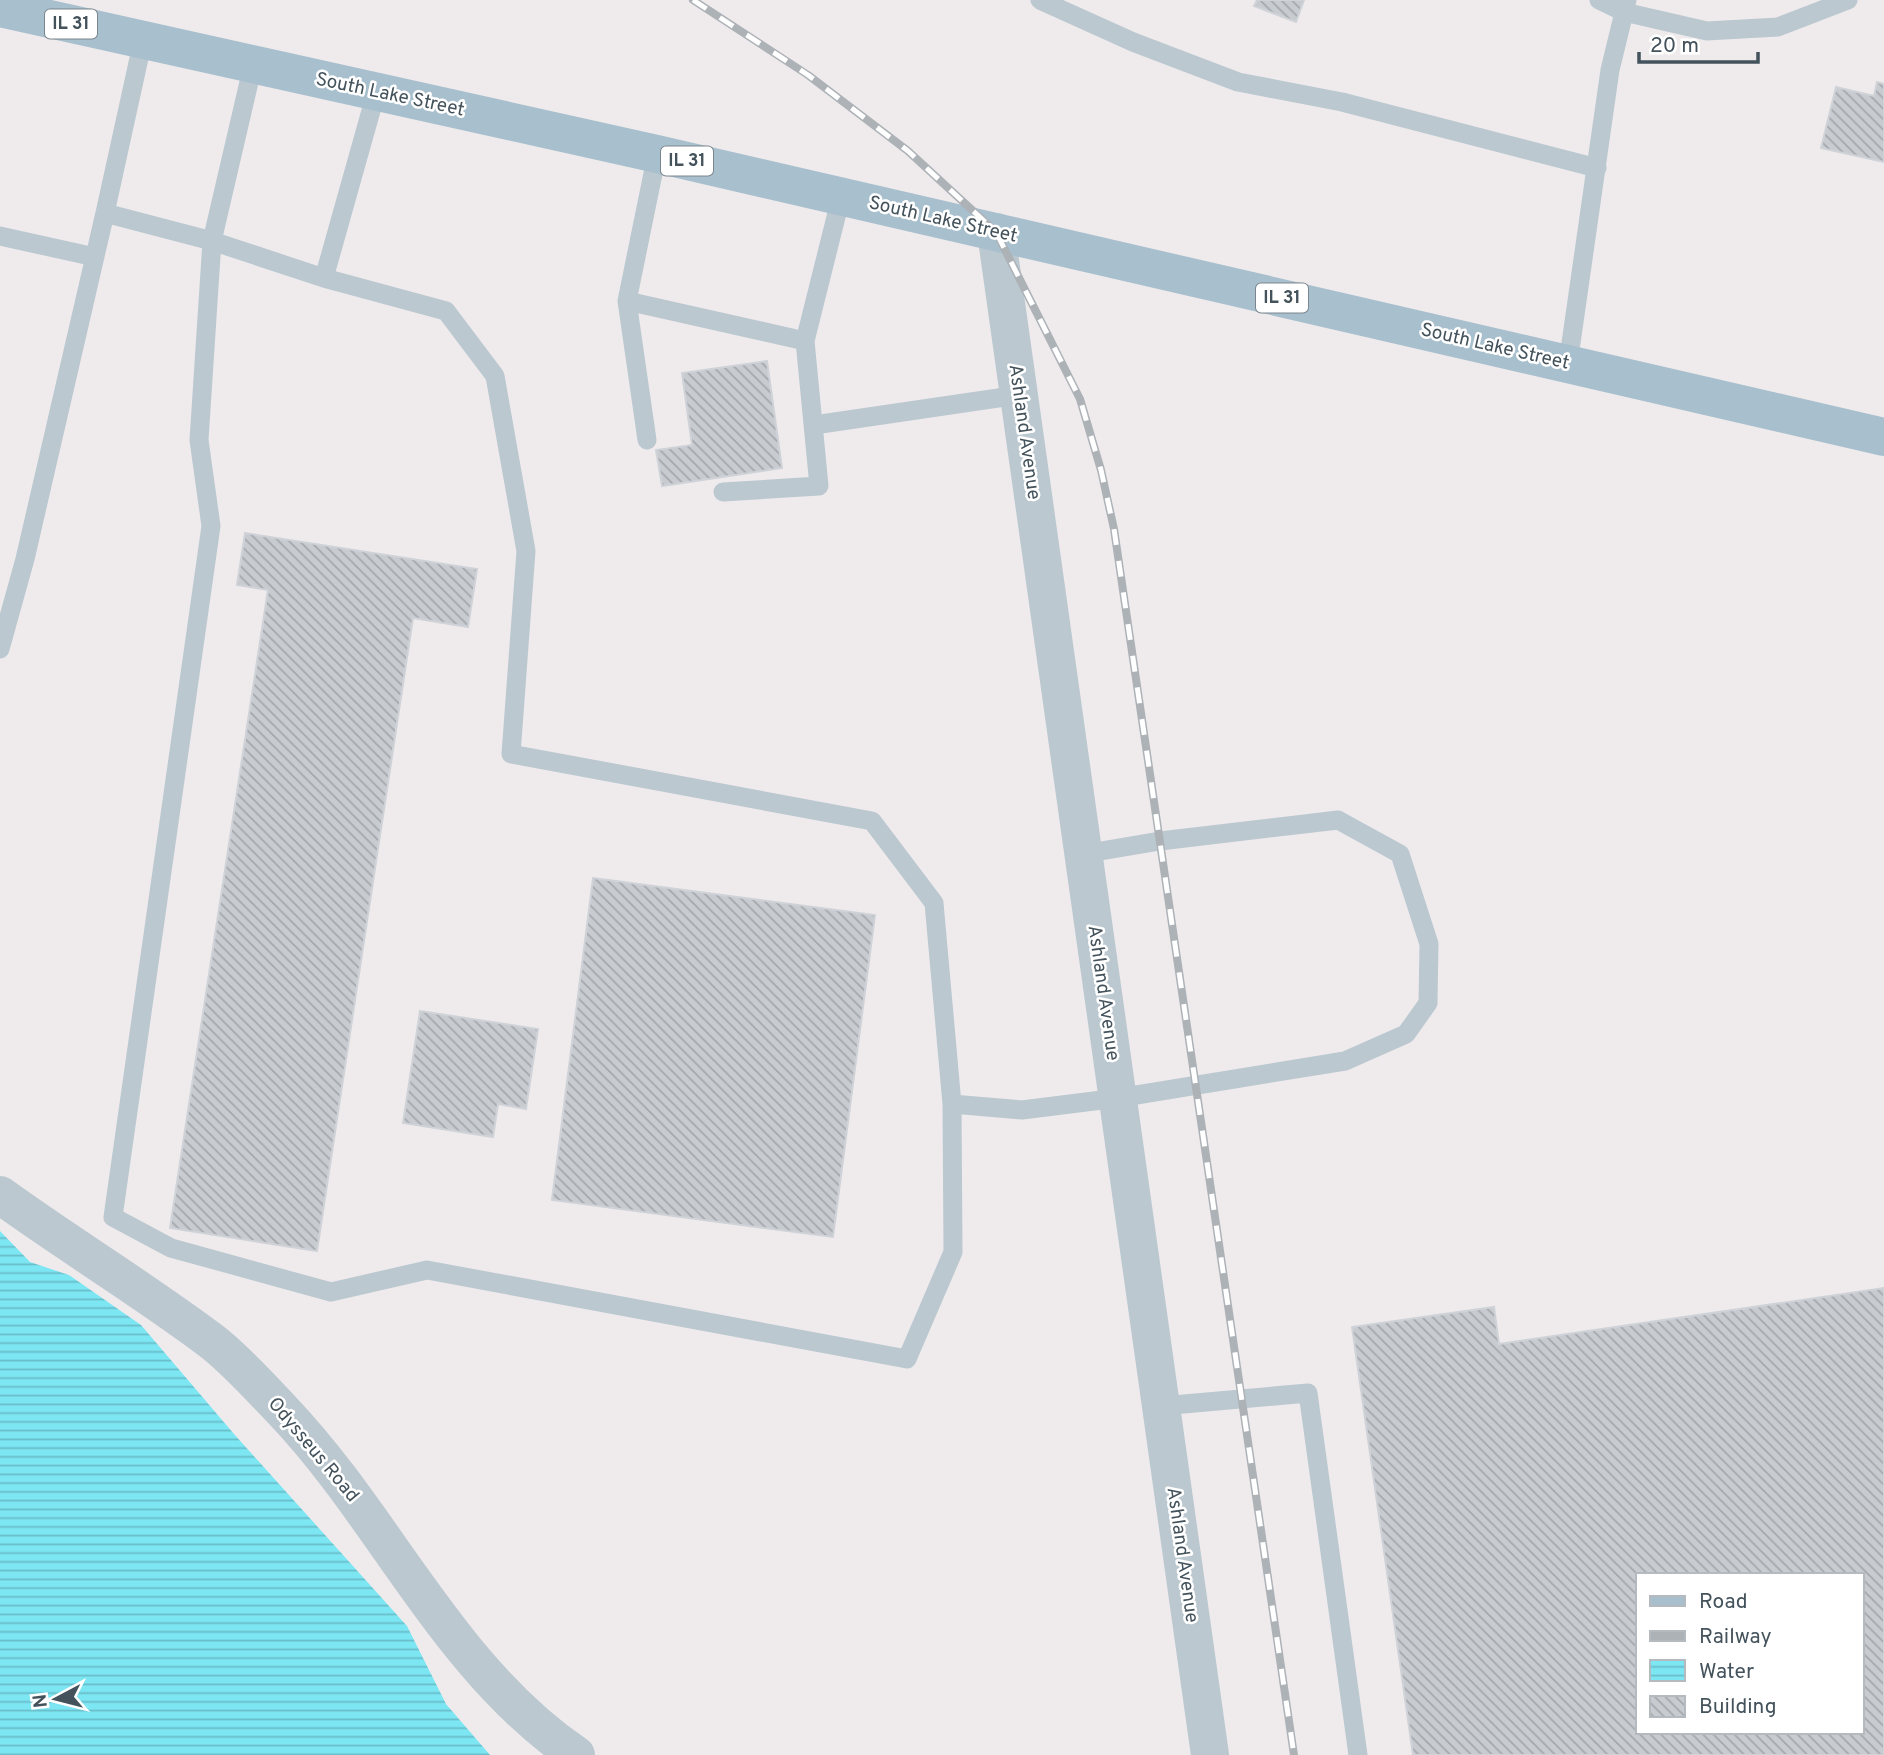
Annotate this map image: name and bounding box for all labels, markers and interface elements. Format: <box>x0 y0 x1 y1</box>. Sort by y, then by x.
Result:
road number: IL 31 <box>45 9 97 38</box>
scale bar <box>1639 21 1758 65</box>
text: 20 m <box>1650 33 1699 60</box>
street label: South Lake Street <box>313 68 467 122</box>
road number: IL 31 <box>661 146 713 176</box>
street label: South Lake Street <box>867 191 1019 249</box>
road number: IL 31 <box>1256 284 1308 312</box>
street label: South Lake Street <box>1419 318 1571 376</box>
street label: Ashland Avenue <box>1003 363 1045 501</box>
street label: Ashland Avenue <box>1082 924 1124 1062</box>
street label: Odysseus Road <box>262 1393 364 1507</box>
street label: Ashland Avenue <box>1161 1486 1203 1624</box>
legend <box>1636 1573 1863 1734</box>
text: Road <box>1699 1589 1748 1616</box>
text: Railway <box>1699 1624 1772 1651</box>
text: Water <box>1699 1659 1754 1686</box>
north arrow <box>21 1664 91 1734</box>
text: N <box>28 1693 54 1709</box>
text: Building <box>1699 1694 1777 1721</box>

